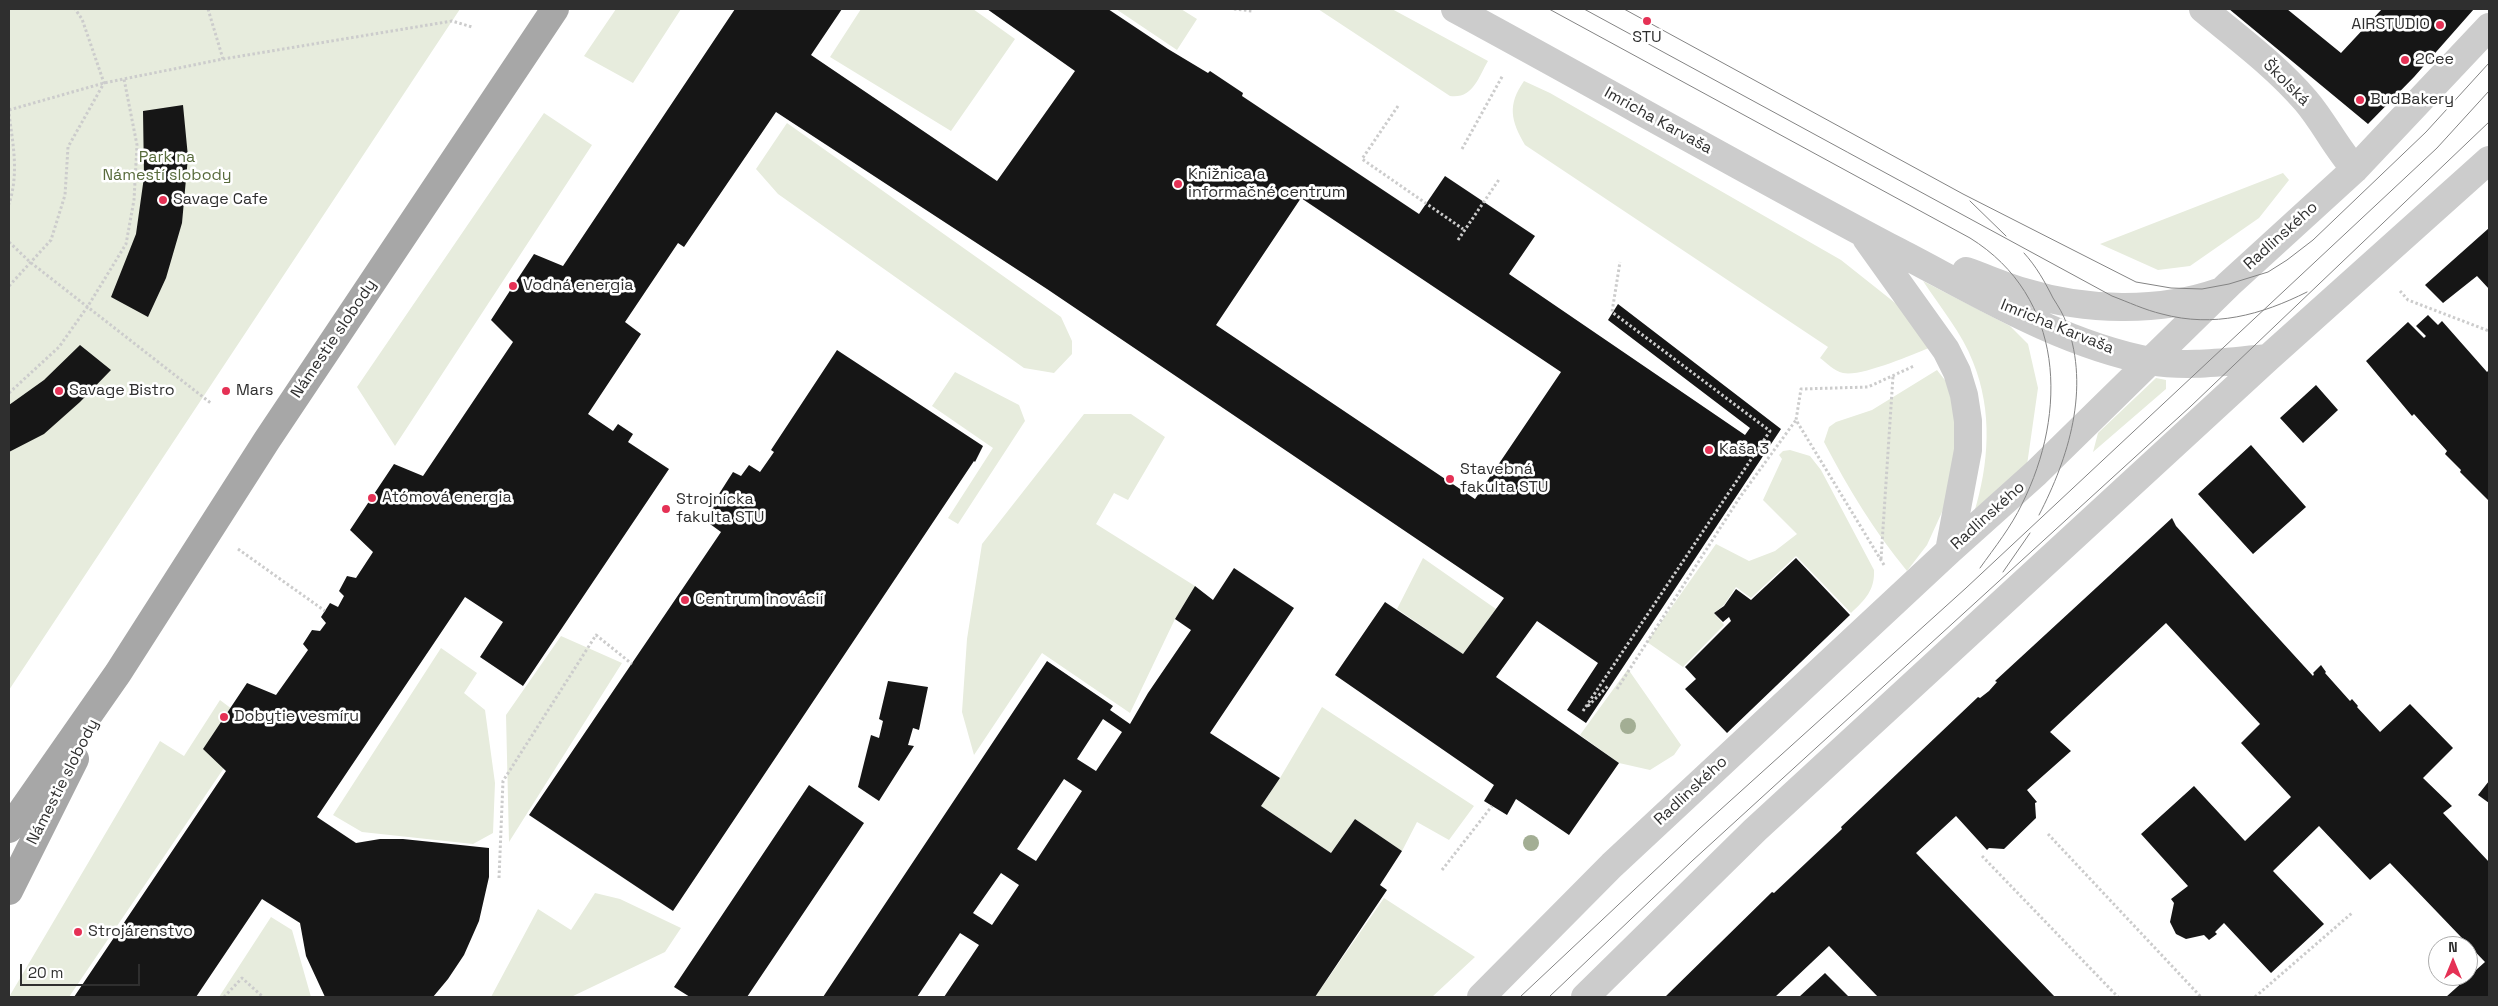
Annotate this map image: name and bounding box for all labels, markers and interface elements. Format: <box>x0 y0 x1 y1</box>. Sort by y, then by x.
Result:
marker: STU <box>1641 15 1653 27</box>
place label: AIRSTUDIO <box>2351 15 2430 35</box>
marker: AIRSTUDIO <box>2434 19 2446 31</box>
place label: STU <box>1632 28 1662 48</box>
place label: 2Cee <box>2415 50 2454 70</box>
marker: 2Cee <box>2399 54 2411 66</box>
street label: Školská <box>2259 56 2313 110</box>
street label: Imricha Karvaša <box>1601 83 1715 159</box>
place label: BudBakery <box>2370 90 2454 110</box>
marker: BudBakery <box>2354 94 2366 106</box>
park label: Park na Námestí slobody <box>102 148 232 186</box>
place label: Knižnica a informačné centrum <box>1188 165 1345 203</box>
marker: Knižnica a informačné centrum <box>1172 178 1184 190</box>
place label: Savage Cafe <box>173 190 268 210</box>
marker: Savage Cafe <box>157 194 169 206</box>
street label: Radlinského <box>2240 198 2322 274</box>
street label: Námestie slobody <box>287 276 381 402</box>
place label: Vodná energia <box>523 276 634 296</box>
marker: Vodná energia <box>507 280 519 292</box>
street label: Imricha Karvaša <box>1998 296 2116 358</box>
place label: Savage Bistro <box>69 381 175 401</box>
place label: Mars <box>236 381 273 401</box>
marker: Savage Bistro <box>53 385 65 397</box>
marker: Mars <box>220 385 232 397</box>
place label: Kaša 3 <box>1719 440 1769 460</box>
marker: Kaša 3 <box>1703 444 1715 456</box>
place label: Stavebná fakulta STU <box>1460 460 1548 498</box>
marker: Stavebná fakulta STU <box>1444 473 1456 485</box>
street label: Radlinského <box>1947 478 2029 554</box>
place label: Atómová energia <box>382 488 512 508</box>
place label: Strojnícka fakulta STU <box>676 490 764 528</box>
marker: Atómová energia <box>366 492 378 504</box>
marker: Strojnícka fakulta STU <box>660 503 672 515</box>
place label: Centrum inovácií <box>695 590 823 610</box>
marker: Centrum inovácií <box>679 594 691 606</box>
place label: Dobytie vesmíru <box>234 707 359 727</box>
marker: Dobytie vesmíru <box>218 711 230 723</box>
street label: Námestie slobody <box>23 716 103 848</box>
street label: Radlinského <box>1651 752 1731 830</box>
place label: Strojárenstvo <box>88 922 193 942</box>
marker: Strojárenstvo <box>72 926 84 938</box>
north arrow <box>2428 936 2478 986</box>
text: N <box>2448 938 2458 956</box>
scale bar <box>22 954 142 986</box>
text: 20 m <box>28 963 63 982</box>

